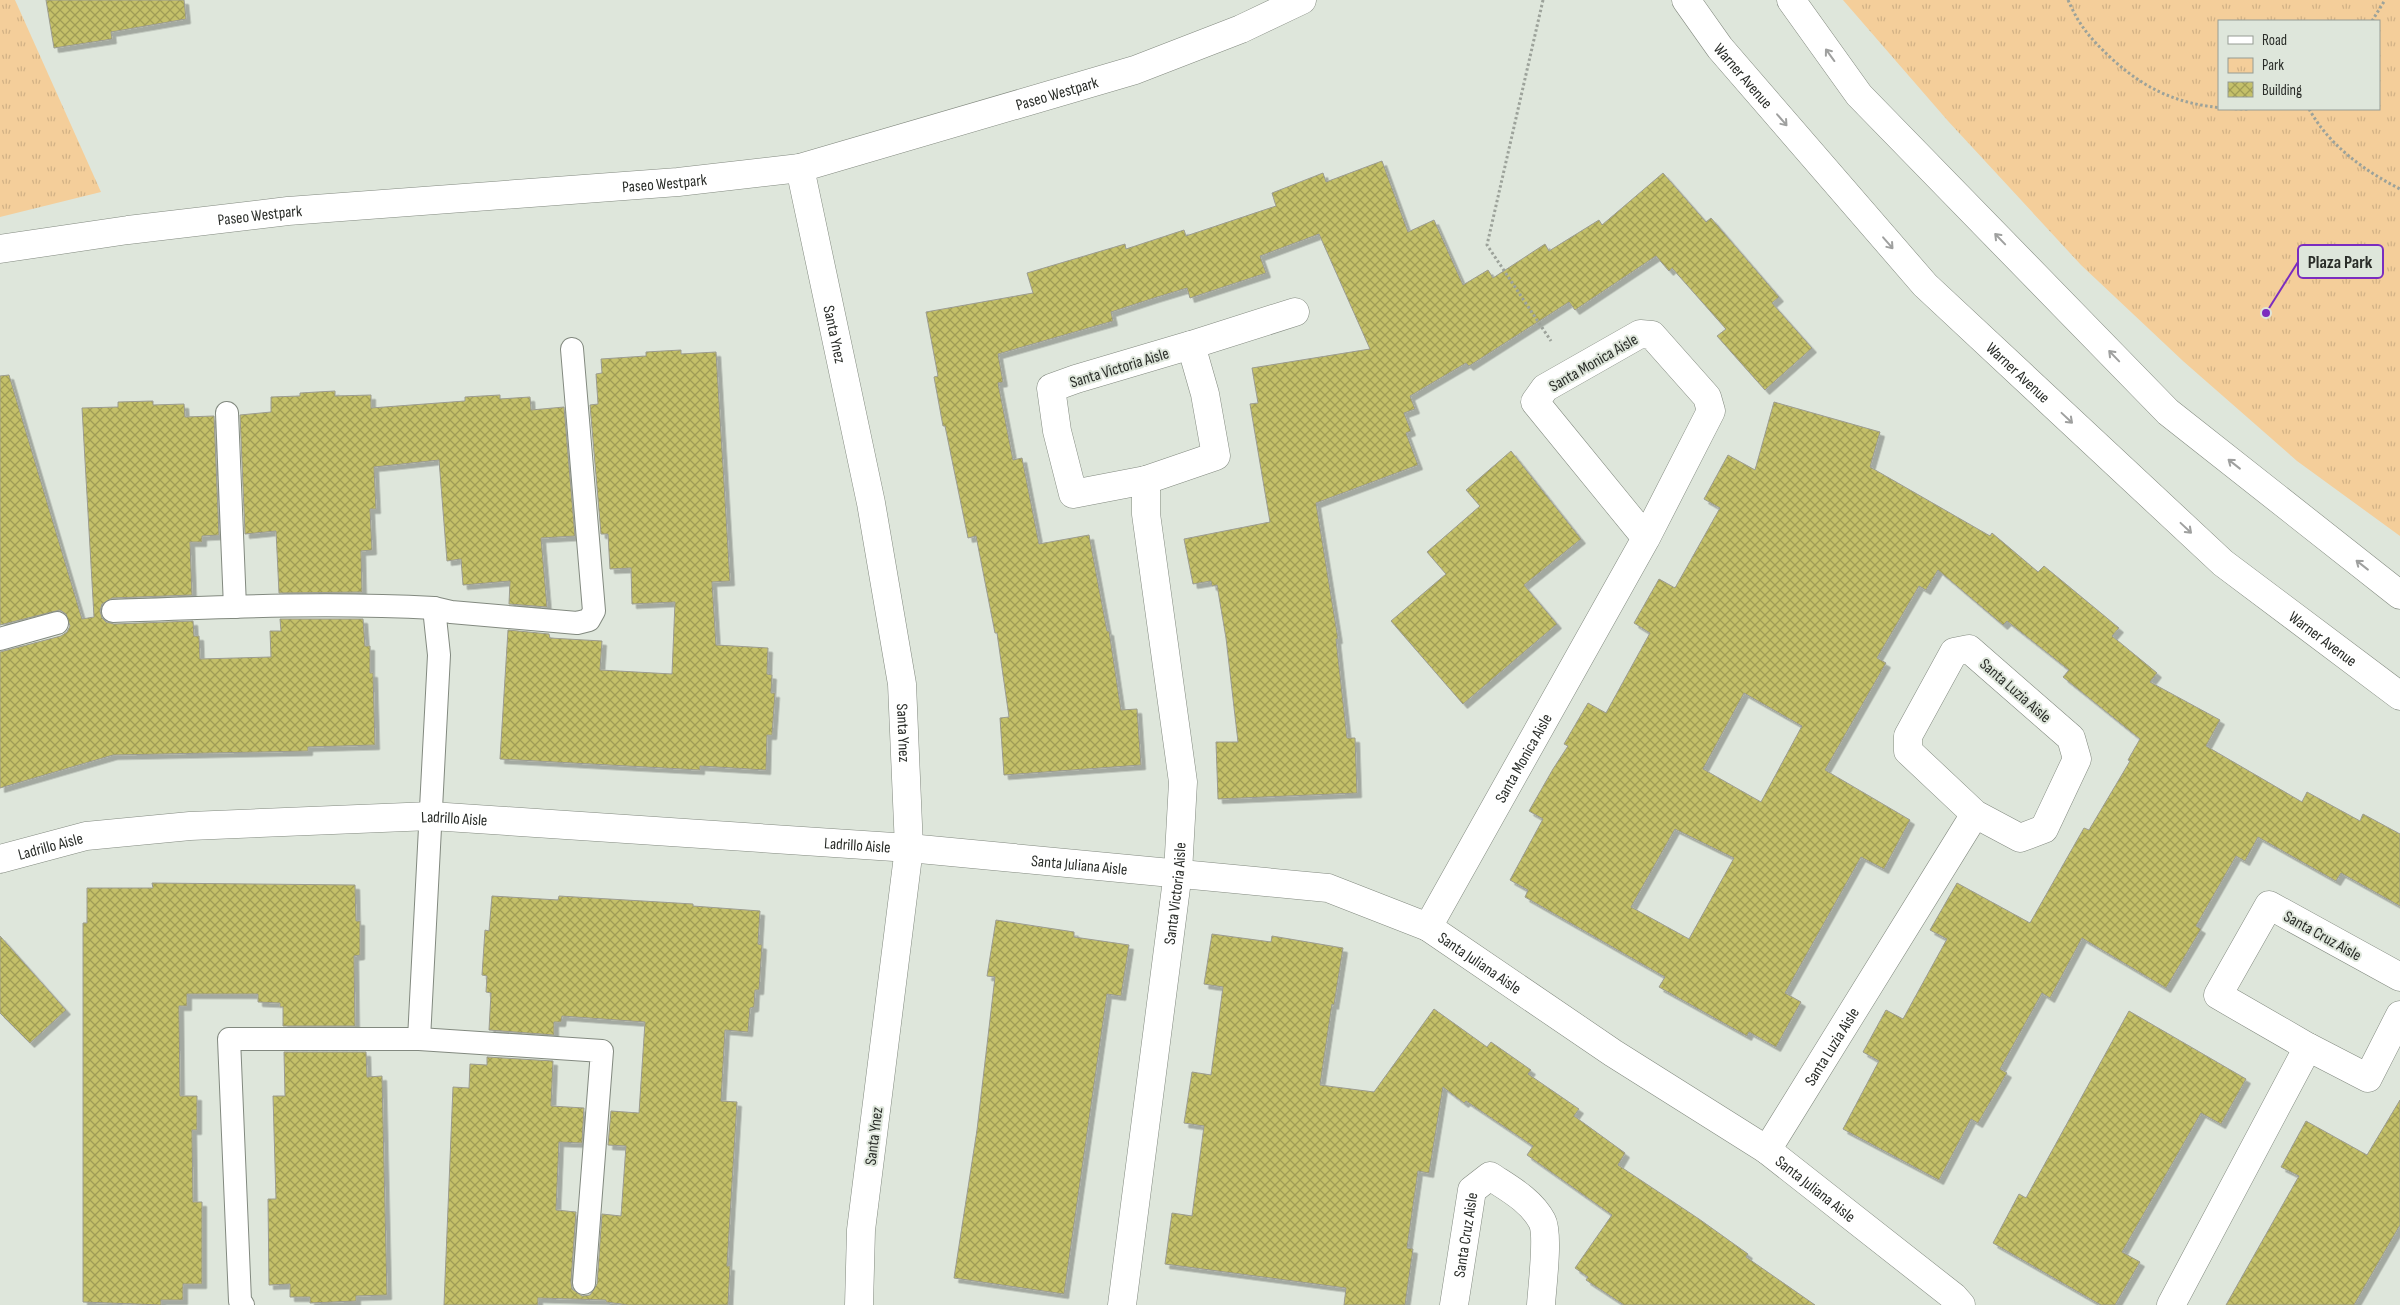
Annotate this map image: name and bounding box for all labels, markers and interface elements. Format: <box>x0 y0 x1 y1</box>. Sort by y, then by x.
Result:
legend <box>2218 20 2380 110</box>
text: Road <box>2262 31 2287 50</box>
street label: Warner Avenue <box>1709 40 1776 113</box>
one-way arrow <box>1825 48 1835 62</box>
text: Park <box>2262 56 2284 75</box>
street label: Paseo Westpark <box>1014 73 1101 115</box>
text: Building <box>2262 81 2302 100</box>
one-way arrow <box>1777 113 1788 126</box>
street label: Paseo Westpark <box>622 171 708 197</box>
street label: Paseo Westpark <box>217 202 303 230</box>
one-way arrow <box>1994 233 2006 246</box>
one-way arrow <box>1883 236 1894 249</box>
callout: Plaza Park <box>2298 245 2383 278</box>
text: Plaza Park <box>2308 252 2373 273</box>
street label: Santa Ynez <box>818 304 849 366</box>
street label: Santa Monica Aisle <box>1546 330 1642 396</box>
street label: Warner Avenue <box>1982 339 2053 408</box>
street label: Santa Victoria Aisle <box>1068 344 1171 393</box>
one-way arrow <box>2108 349 2120 362</box>
one-way arrow <box>2061 412 2073 424</box>
one-way arrow <box>2228 459 2241 470</box>
one-way arrow <box>2179 522 2192 534</box>
one-way arrow <box>2356 559 2369 570</box>
street label: Warner Avenue <box>2284 608 2360 671</box>
street label: Santa Luzia Aisle <box>1975 655 2055 727</box>
street label: Santa Ynez <box>892 703 913 763</box>
street label: Santa Monica Aisle <box>1492 710 1557 807</box>
street label: Ladrillo Aisle <box>421 808 488 831</box>
street label: Ladrillo Aisle <box>16 829 85 865</box>
street label: Ladrillo Aisle <box>823 834 891 858</box>
street label: Santa Victoria Aisle <box>1161 842 1191 946</box>
street label: Santa Juliana Aisle <box>1030 852 1128 880</box>
street label: Santa Cruz Aisle <box>2280 907 2364 965</box>
street label: Santa Juliana Aisle <box>1434 929 1524 999</box>
street label: Santa Luzia Aisle <box>1801 1004 1864 1090</box>
street label: Santa Ynez <box>861 1106 888 1166</box>
street label: Santa Juliana Aisle <box>1771 1152 1859 1227</box>
street label: Santa Cruz Aisle <box>1450 1191 1482 1279</box>

